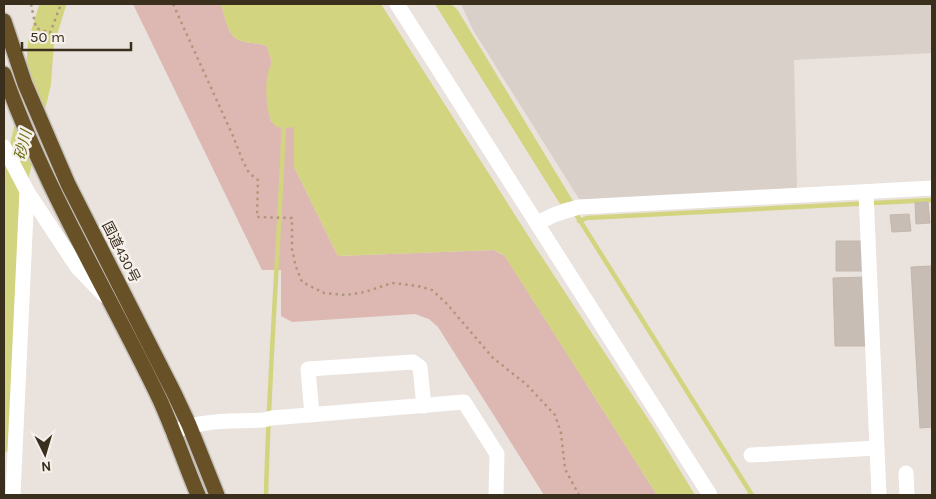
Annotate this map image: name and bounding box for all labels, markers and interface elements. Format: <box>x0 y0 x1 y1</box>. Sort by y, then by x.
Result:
scale bar <box>22 20 131 52</box>
text: 50 m <box>30 28 65 46</box>
water label: 砂川 <box>11 126 36 162</box>
street label: 国道430号 <box>98 219 144 285</box>
north arrow <box>20 429 70 479</box>
text: N <box>40 458 52 475</box>

